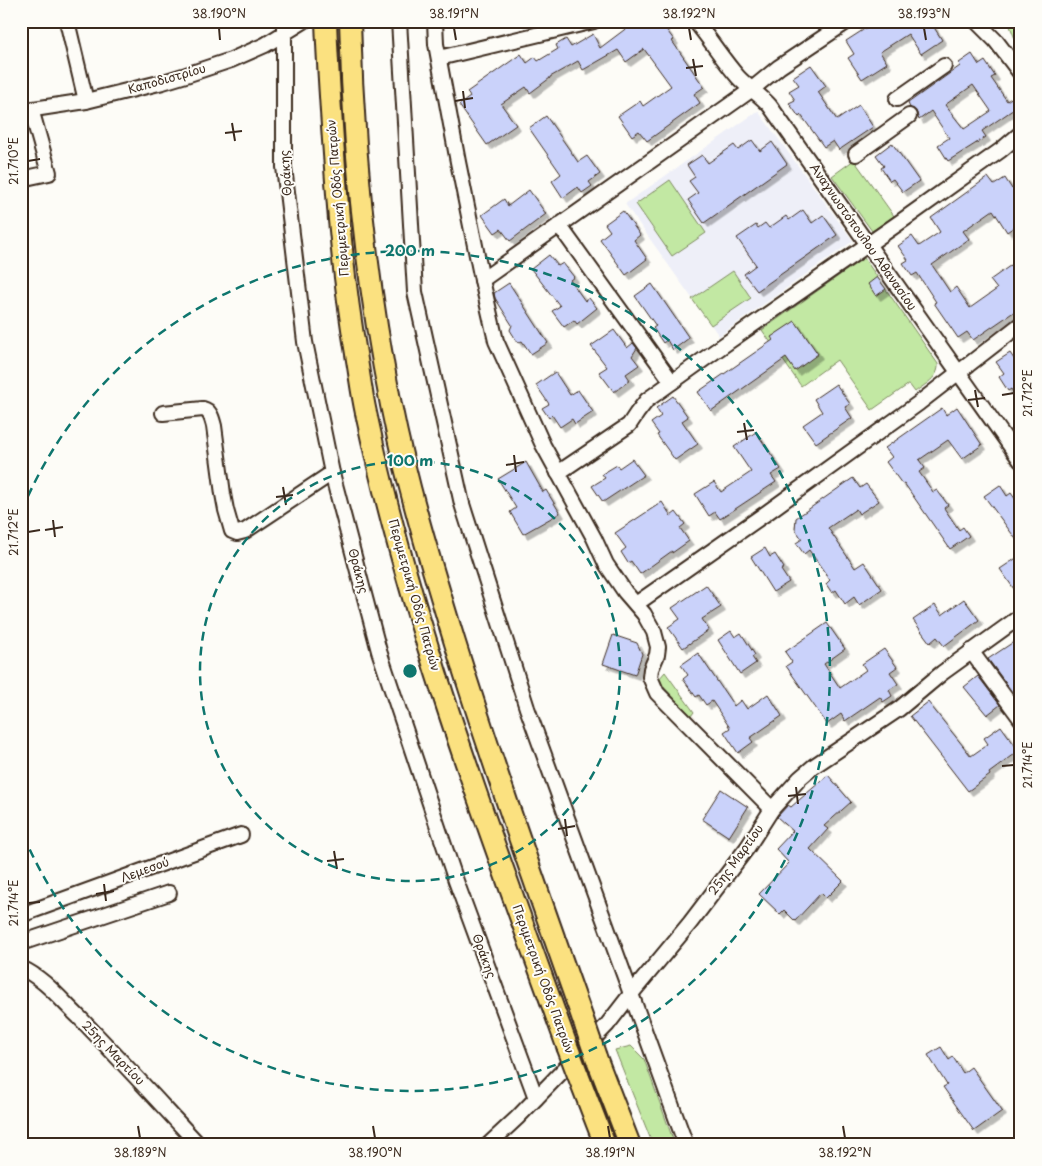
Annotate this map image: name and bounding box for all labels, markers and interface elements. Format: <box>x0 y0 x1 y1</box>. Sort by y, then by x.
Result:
text: 38.190°N <box>192 4 246 22</box>
text: 38.191°N <box>429 4 479 22</box>
text: 38.192°N <box>662 4 716 22</box>
text: 38.193°N <box>897 4 951 22</box>
street label: Καποδιστρίου <box>126 58 208 98</box>
street label: Περιμετρική Οδός Πατρών <box>321 119 353 277</box>
text: 21.710°E <box>4 137 22 185</box>
street label: Θράκης <box>274 149 296 197</box>
street label: Αναγνωστόπουλου Αθανασίου <box>806 159 922 314</box>
text: 200 m <box>385 238 435 261</box>
text: 21.712°E <box>1018 369 1036 417</box>
text: 100 m <box>387 448 433 471</box>
text: 21.712°E <box>4 508 22 556</box>
street label: Περιμετρική Οδός Πατρών <box>385 516 445 673</box>
street label: Θράκης <box>344 546 374 595</box>
centre of rings <box>401 662 419 680</box>
text: 21.714°E <box>1018 741 1036 789</box>
street label: 25ης Μαρτίου <box>703 820 767 899</box>
street label: Λεμεσού <box>118 852 172 886</box>
text: 21.714°E <box>4 879 22 927</box>
street label: Περιμετρική Οδός Πατρών <box>509 901 579 1056</box>
street label: Θράκης <box>469 931 501 980</box>
street label: 25ης Μαρτίου <box>78 1016 149 1089</box>
text: 38.189°N <box>113 1143 167 1161</box>
text: 38.190°N <box>348 1143 402 1161</box>
text: 38.191°N <box>585 1143 635 1161</box>
text: 38.192°N <box>818 1143 872 1161</box>

